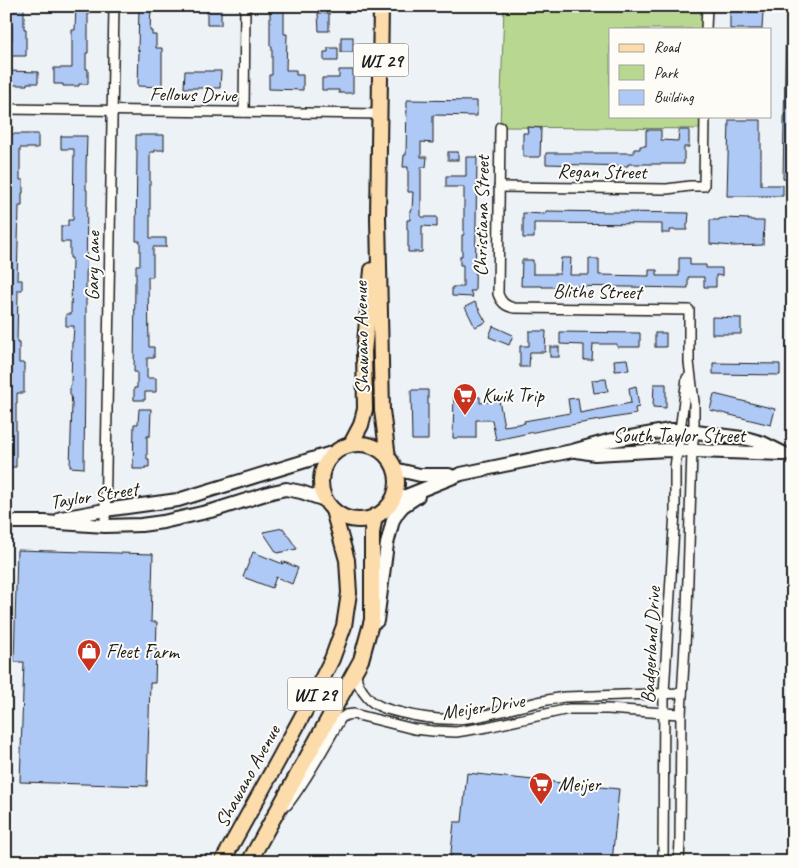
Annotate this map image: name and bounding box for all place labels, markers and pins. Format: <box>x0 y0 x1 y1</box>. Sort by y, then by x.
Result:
supermarket icon: Kwik Trip <box>452 382 478 416</box>
place label: Kwik Trip <box>482 383 545 408</box>
shop icon: Fleet Farm <box>76 638 102 672</box>
place label: Fleet Farm <box>106 639 180 664</box>
supermarket icon: Meijer <box>528 771 554 805</box>
place label: Meijer <box>558 772 602 797</box>

